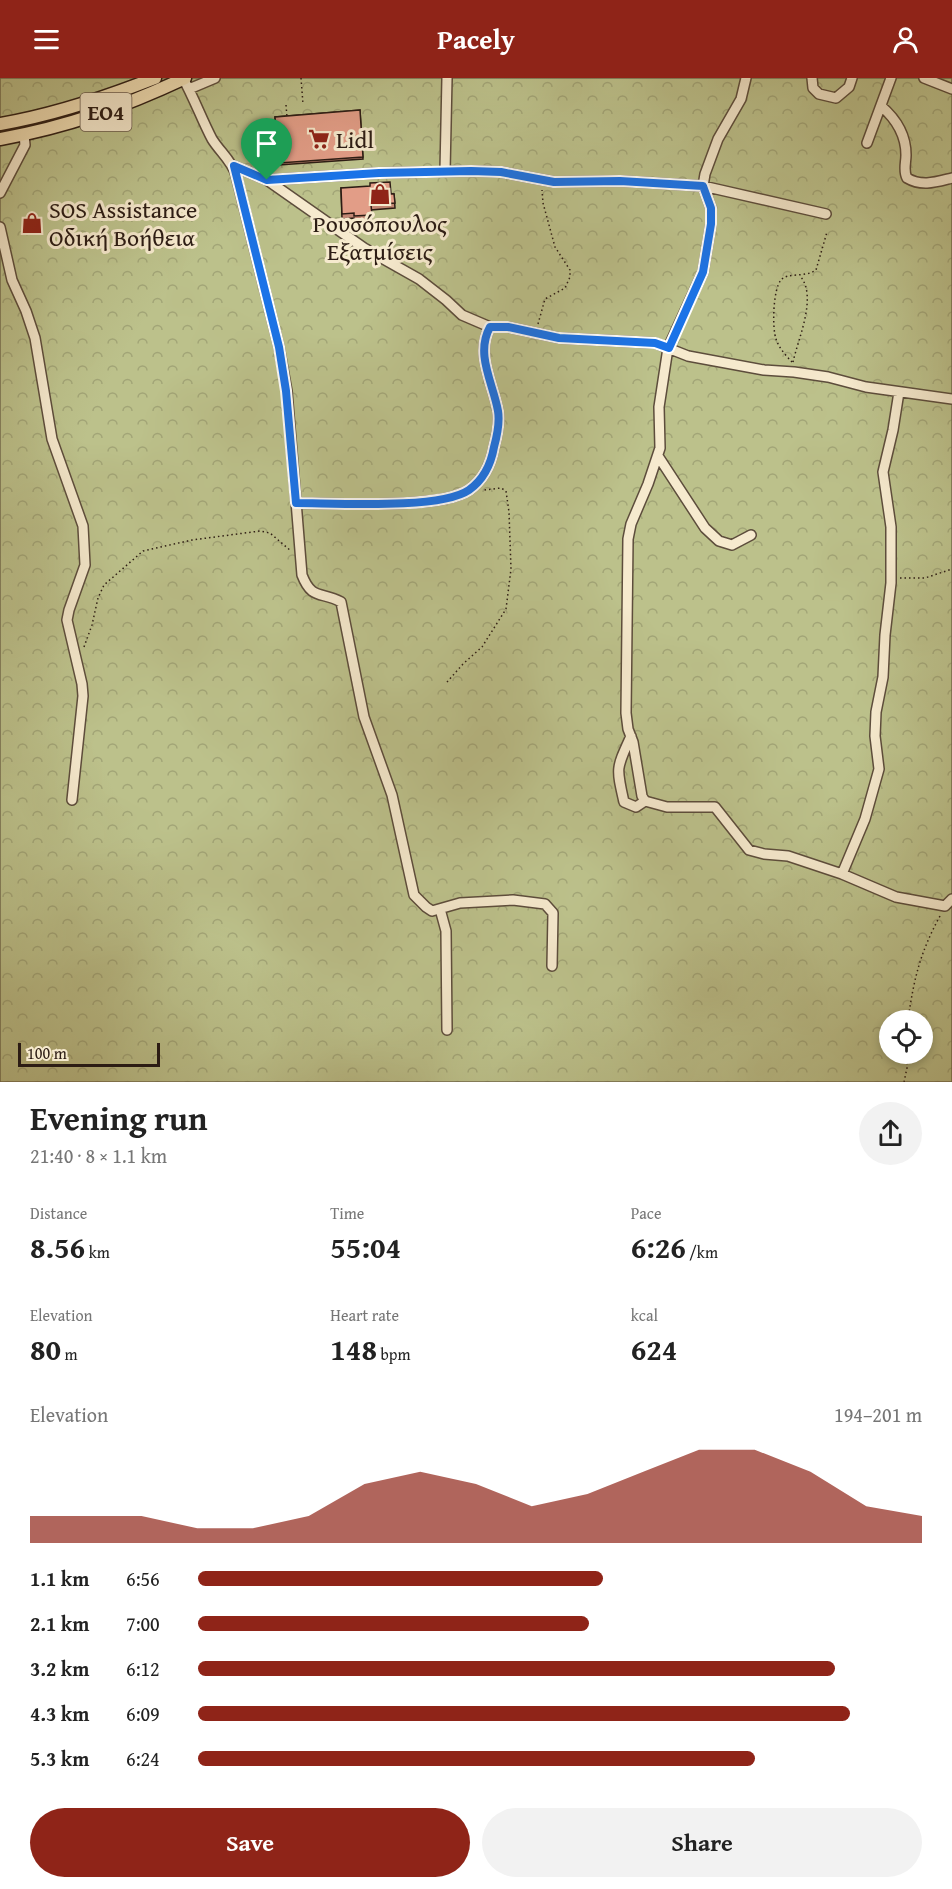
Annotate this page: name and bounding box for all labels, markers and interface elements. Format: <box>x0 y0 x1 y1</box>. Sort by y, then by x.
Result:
text: Pacely <box>437 19 515 59</box>
icon: menu <box>30 23 63 56</box>
icon: person <box>889 23 922 56</box>
road number: ΕΟ4 <box>80 93 132 131</box>
pin <box>241 118 292 180</box>
place label: Lidl <box>336 122 374 157</box>
icon: arrive <box>250 127 283 160</box>
supermarket icon: Lidl <box>307 127 331 151</box>
shop icon: Ρουσόπουλος Εξατμίσεις <box>368 182 392 206</box>
place label: SOS Assistance Οδική Βοήθεια <box>49 192 197 255</box>
place label: Ρουσόπουλος Εξατμίσεις <box>313 206 447 269</box>
shop icon: SOS Assistance Οδική Βοήθεια <box>20 211 44 235</box>
map controls <box>879 1010 933 1064</box>
button: locate <box>879 1010 933 1064</box>
scale bar <box>18 1040 160 1067</box>
text: 100 m <box>27 1041 67 1065</box>
text: Evening run <box>30 1094 207 1142</box>
button: share <box>859 1102 922 1165</box>
text: 21:40 · 8 × 1.1 km <box>30 1141 167 1170</box>
text: Distance <box>30 1201 87 1225</box>
text: Time <box>330 1201 364 1225</box>
text: Pace <box>631 1201 661 1225</box>
text: 8.56 <box>30 1225 85 1269</box>
text: 55:04 <box>330 1225 401 1269</box>
text: 6:26 <box>631 1225 686 1269</box>
text: km <box>85 1240 110 1264</box>
text: /km <box>686 1240 718 1264</box>
text: Elevation <box>30 1303 93 1327</box>
text: Heart rate <box>330 1303 399 1327</box>
text: kcal <box>631 1303 658 1327</box>
text: 80 <box>30 1327 61 1371</box>
text: 148 <box>330 1327 377 1371</box>
text: 624 <box>631 1327 677 1371</box>
text: m <box>61 1342 78 1366</box>
text: bpm <box>377 1342 410 1366</box>
text: Elevation <box>30 1400 108 1429</box>
text: 194–201 m <box>834 1400 922 1429</box>
text: 1.1 km <box>30 1564 89 1593</box>
text: 6:56 <box>126 1564 160 1593</box>
text: 2.1 km <box>30 1609 89 1638</box>
text: 7:00 <box>126 1609 160 1638</box>
text: 3.2 km <box>30 1654 89 1683</box>
text: 6:12 <box>126 1654 160 1683</box>
text: 4.3 km <box>30 1699 89 1728</box>
text: 6:09 <box>126 1699 160 1728</box>
text: 5.3 km <box>30 1744 89 1773</box>
text: 6:24 <box>126 1744 160 1773</box>
button: Save <box>30 1808 470 1877</box>
button: Share <box>482 1808 922 1877</box>

